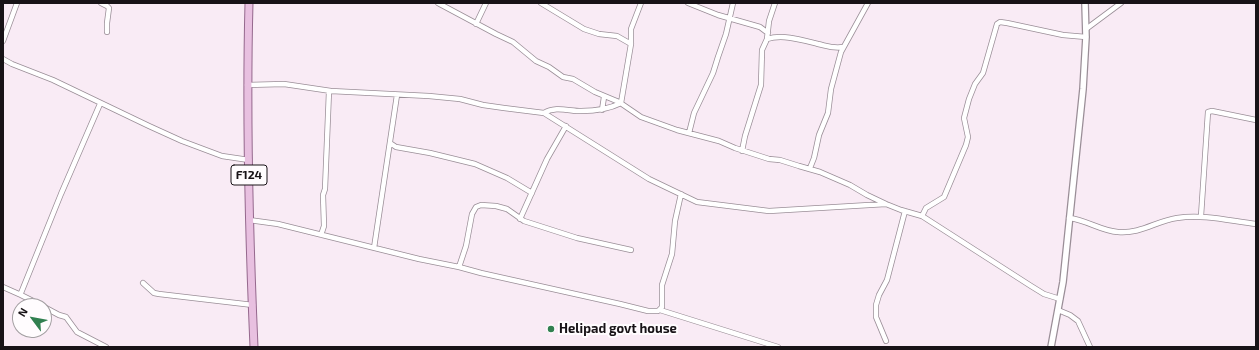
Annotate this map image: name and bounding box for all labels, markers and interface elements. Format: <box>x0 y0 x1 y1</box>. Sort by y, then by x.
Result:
road number: F124 <box>231 165 267 185</box>
north arrow <box>12 298 52 338</box>
text: N <box>15 305 30 319</box>
place label: Helipad govt house <box>559 321 677 337</box>
marker: Helipad govt house <box>546 324 556 334</box>

